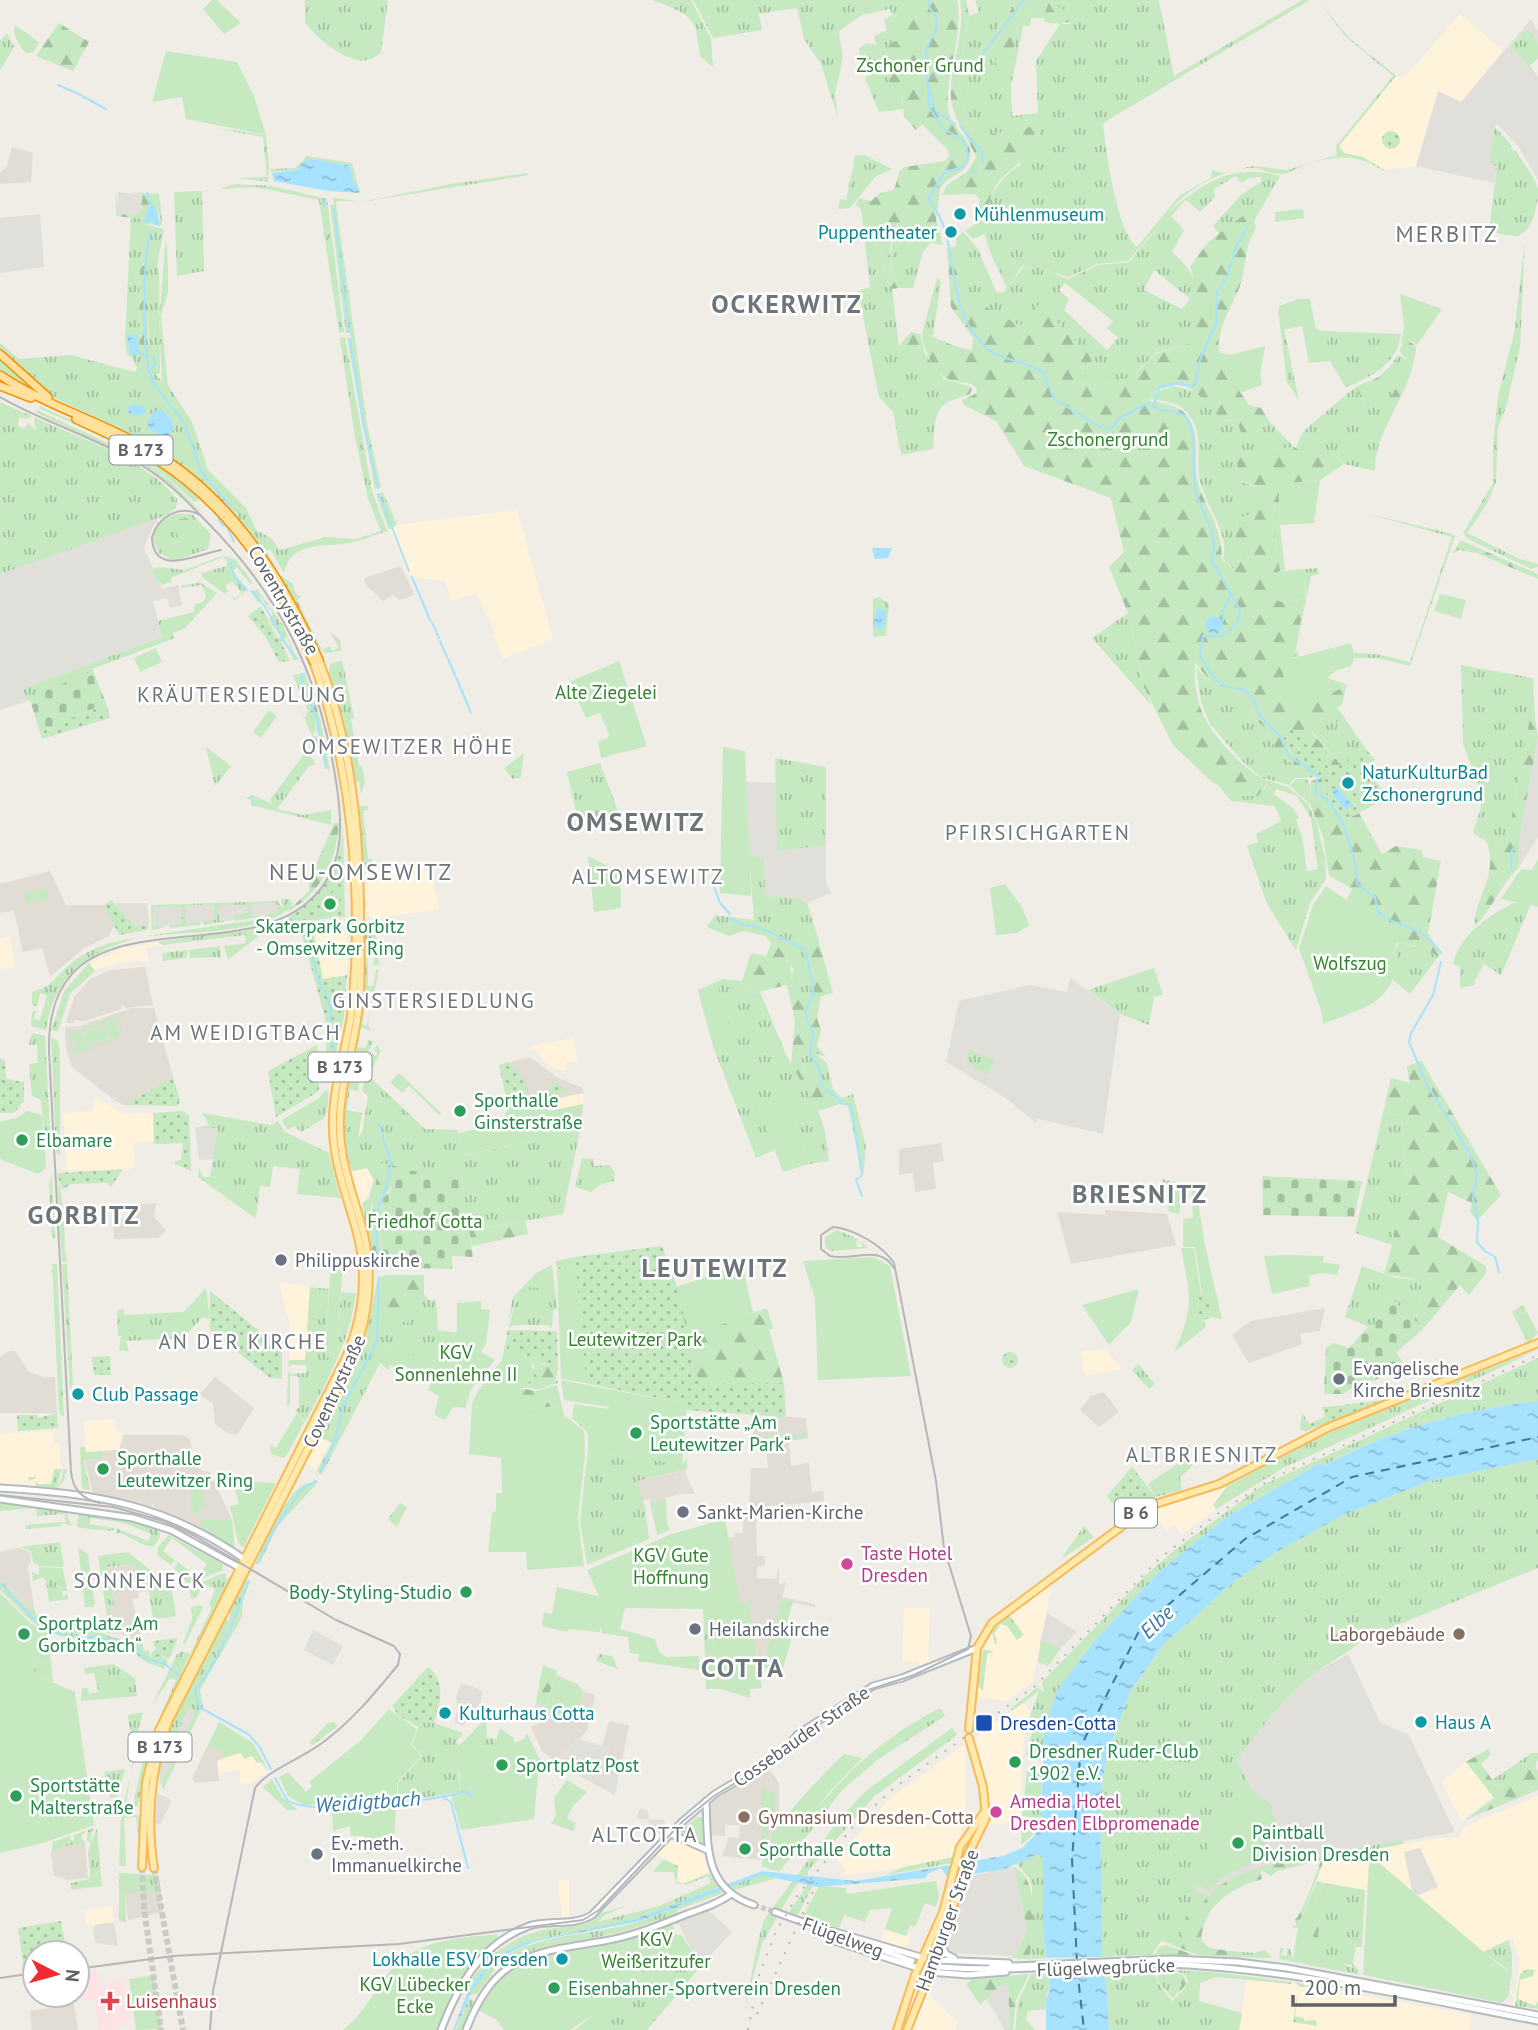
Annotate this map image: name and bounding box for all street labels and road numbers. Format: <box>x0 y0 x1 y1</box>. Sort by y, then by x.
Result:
road number: B 173 <box>110 436 172 464</box>
street label: Coventrystraße <box>243 541 325 659</box>
road number: B 173 <box>308 1052 372 1082</box>
street label: Coventrystraße <box>297 1331 371 1451</box>
road number: B 6 <box>1115 1498 1157 1528</box>
street label: Cossebauder Straße <box>728 1680 874 1792</box>
road number: B 173 <box>128 1732 192 1762</box>
street label: Hamburger Straße <box>910 1846 984 1994</box>
street label: Flügelweg <box>799 1911 887 1963</box>
street label: Flügelwegbrücke <box>1036 1953 1176 1981</box>

